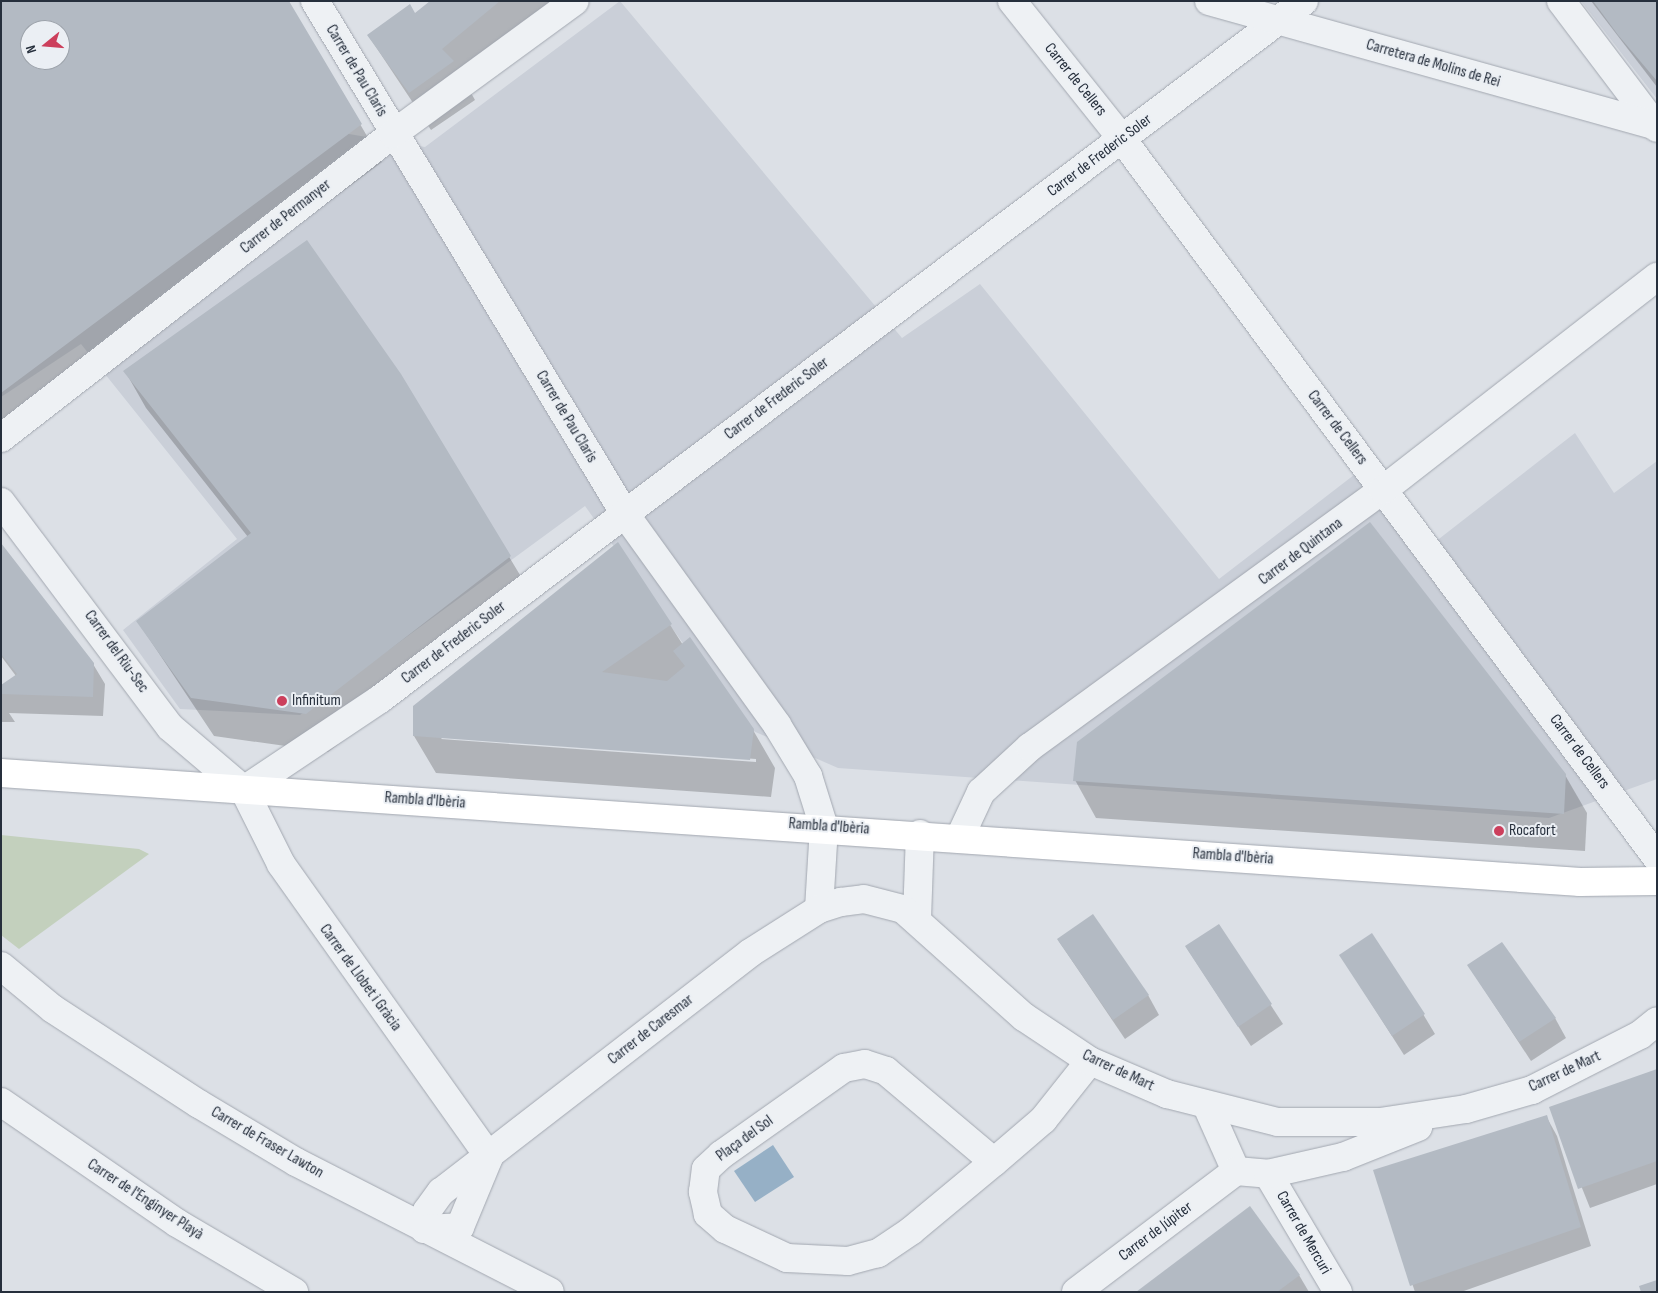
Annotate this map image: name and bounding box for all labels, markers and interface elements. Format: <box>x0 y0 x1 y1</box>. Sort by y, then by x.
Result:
north arrow <box>20 20 70 70</box>
street label: Carrer de Pau Claris <box>321 22 391 120</box>
street label: Carretera de Molins de Rei <box>1364 36 1502 92</box>
street label: Carrer de Cellers <box>1040 40 1110 120</box>
text: N <box>22 43 40 55</box>
street label: Carrer de Frederic Soler <box>1044 111 1156 201</box>
street label: Carrer de Permanyer <box>237 176 335 258</box>
street label: Carrer de Frederic Soler <box>721 354 833 444</box>
street label: Carrer de Pau Claris <box>531 368 601 466</box>
street label: Carrer de Cellers <box>1303 387 1371 469</box>
street label: Carrer de Quintana <box>1255 514 1347 590</box>
street label: Carrer de Frederic Soler <box>398 598 510 688</box>
street label: Carrer del Riu-Sec <box>80 607 152 697</box>
place label: Infinitum <box>292 691 341 711</box>
marker: Infinitum <box>276 695 288 707</box>
street label: Carrer de Cellers <box>1545 711 1613 793</box>
street label: Rambla d'Ibèria <box>384 789 466 813</box>
street label: Rambla d'Ibèria <box>788 815 870 839</box>
place label: Rocafort <box>1509 821 1556 841</box>
marker: Rocafort <box>1493 825 1505 837</box>
street label: Rambla d'Ibèria <box>1192 845 1274 869</box>
street label: Carrer de Llobet i Gràcia <box>315 921 405 1035</box>
street label: Carrer de Caresmar <box>605 991 697 1069</box>
street label: Carrer de Mart <box>1079 1046 1157 1096</box>
street label: Carrer de Mart <box>1526 1047 1604 1097</box>
street label: Carrer de Fraser Lawton <box>207 1103 327 1183</box>
street label: Plaça del Sol <box>713 1112 777 1166</box>
street label: Carrer de l'Enginyer Playà <box>83 1155 207 1245</box>
street label: Carrer de Mercuri <box>1272 1188 1334 1278</box>
street label: Carrer de Júpiter <box>1115 1198 1197 1266</box>

